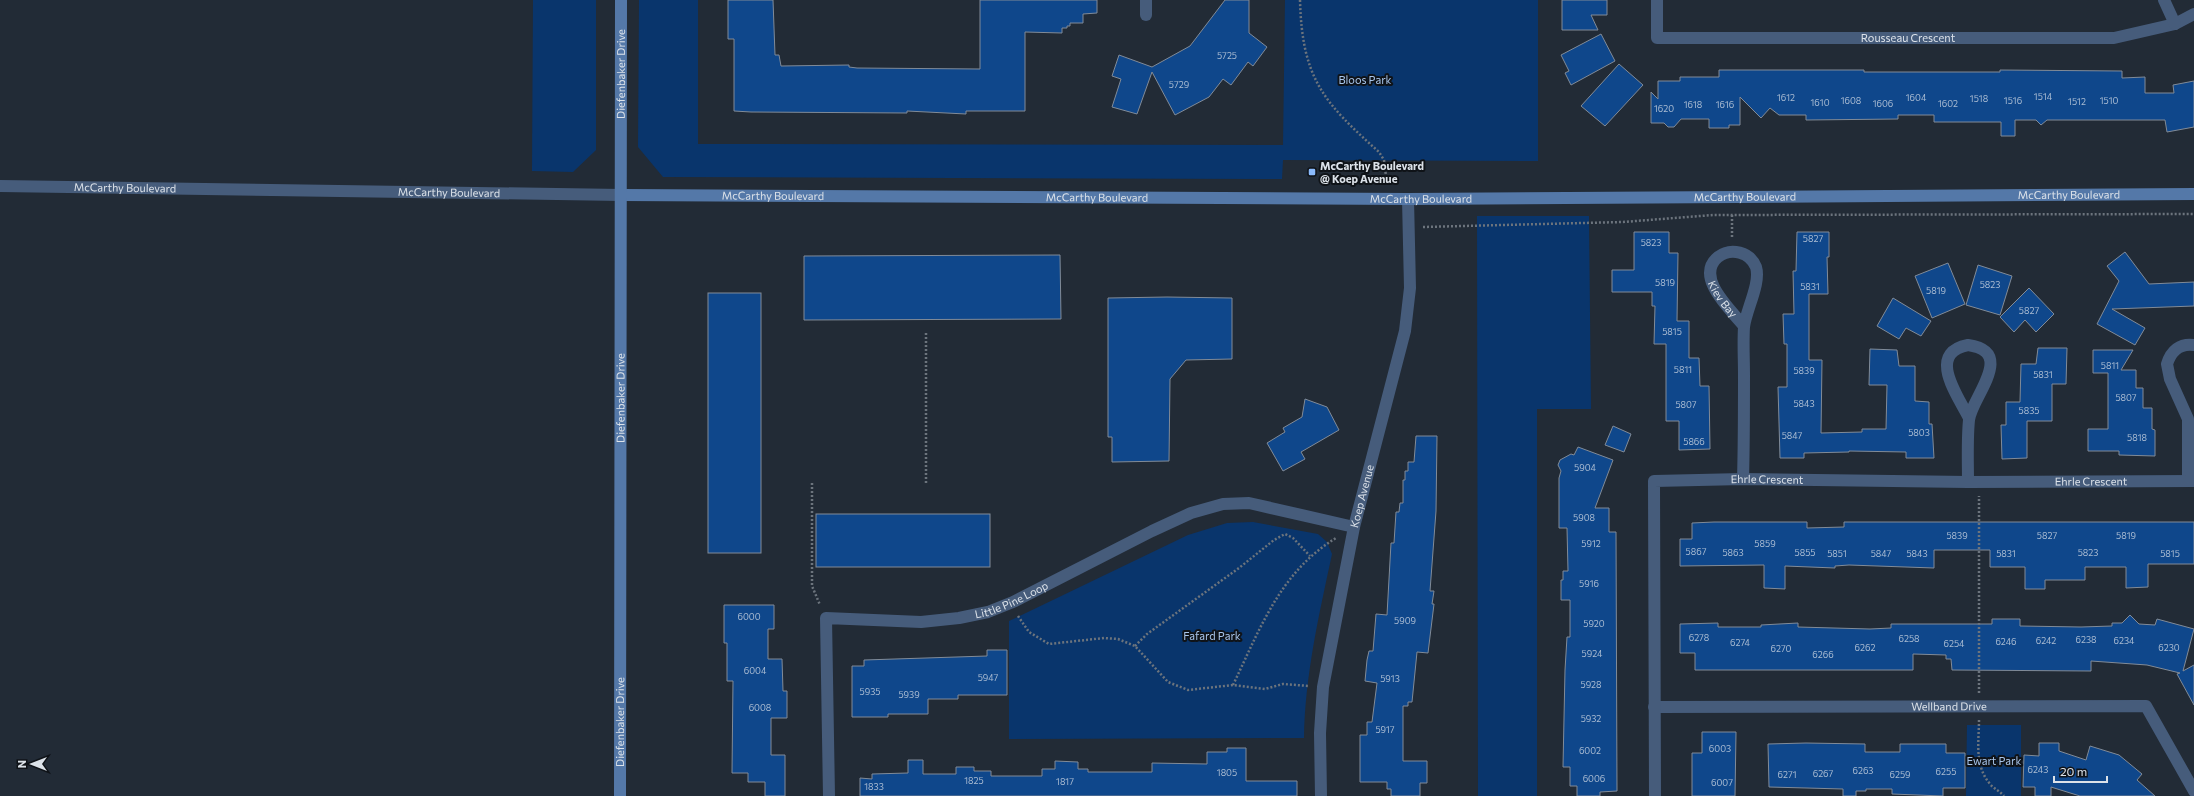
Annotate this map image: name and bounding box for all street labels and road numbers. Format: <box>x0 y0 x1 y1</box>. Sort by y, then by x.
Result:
street label: Diefenbaker Drive <box>614 29 627 119</box>
street label: Rousseau Crescent <box>1861 31 1956 44</box>
street label: McCarthy Boulevard <box>74 180 176 195</box>
street label: McCarthy Boulevard <box>398 185 500 199</box>
street label: McCarthy Boulevard <box>2018 187 2120 201</box>
street label: McCarthy Boulevard <box>722 189 824 202</box>
street label: McCarthy Boulevard <box>1046 190 1148 204</box>
street label: McCarthy Boulevard <box>1694 190 1796 203</box>
street label: McCarthy Boulevard <box>1370 192 1472 205</box>
street label: Kiev Bay <box>1706 278 1741 320</box>
street label: Diefenbaker Drive <box>613 353 627 443</box>
street label: Koep Avenue <box>1347 463 1376 529</box>
street label: Ehrle Crescent <box>1730 472 1804 486</box>
street label: Ehrle Crescent <box>2055 474 2128 488</box>
street label: Little Pine Loop <box>974 578 1050 621</box>
street label: Diefenbaker Drive <box>613 677 626 767</box>
street label: Wellband Drive <box>1911 699 1987 712</box>

